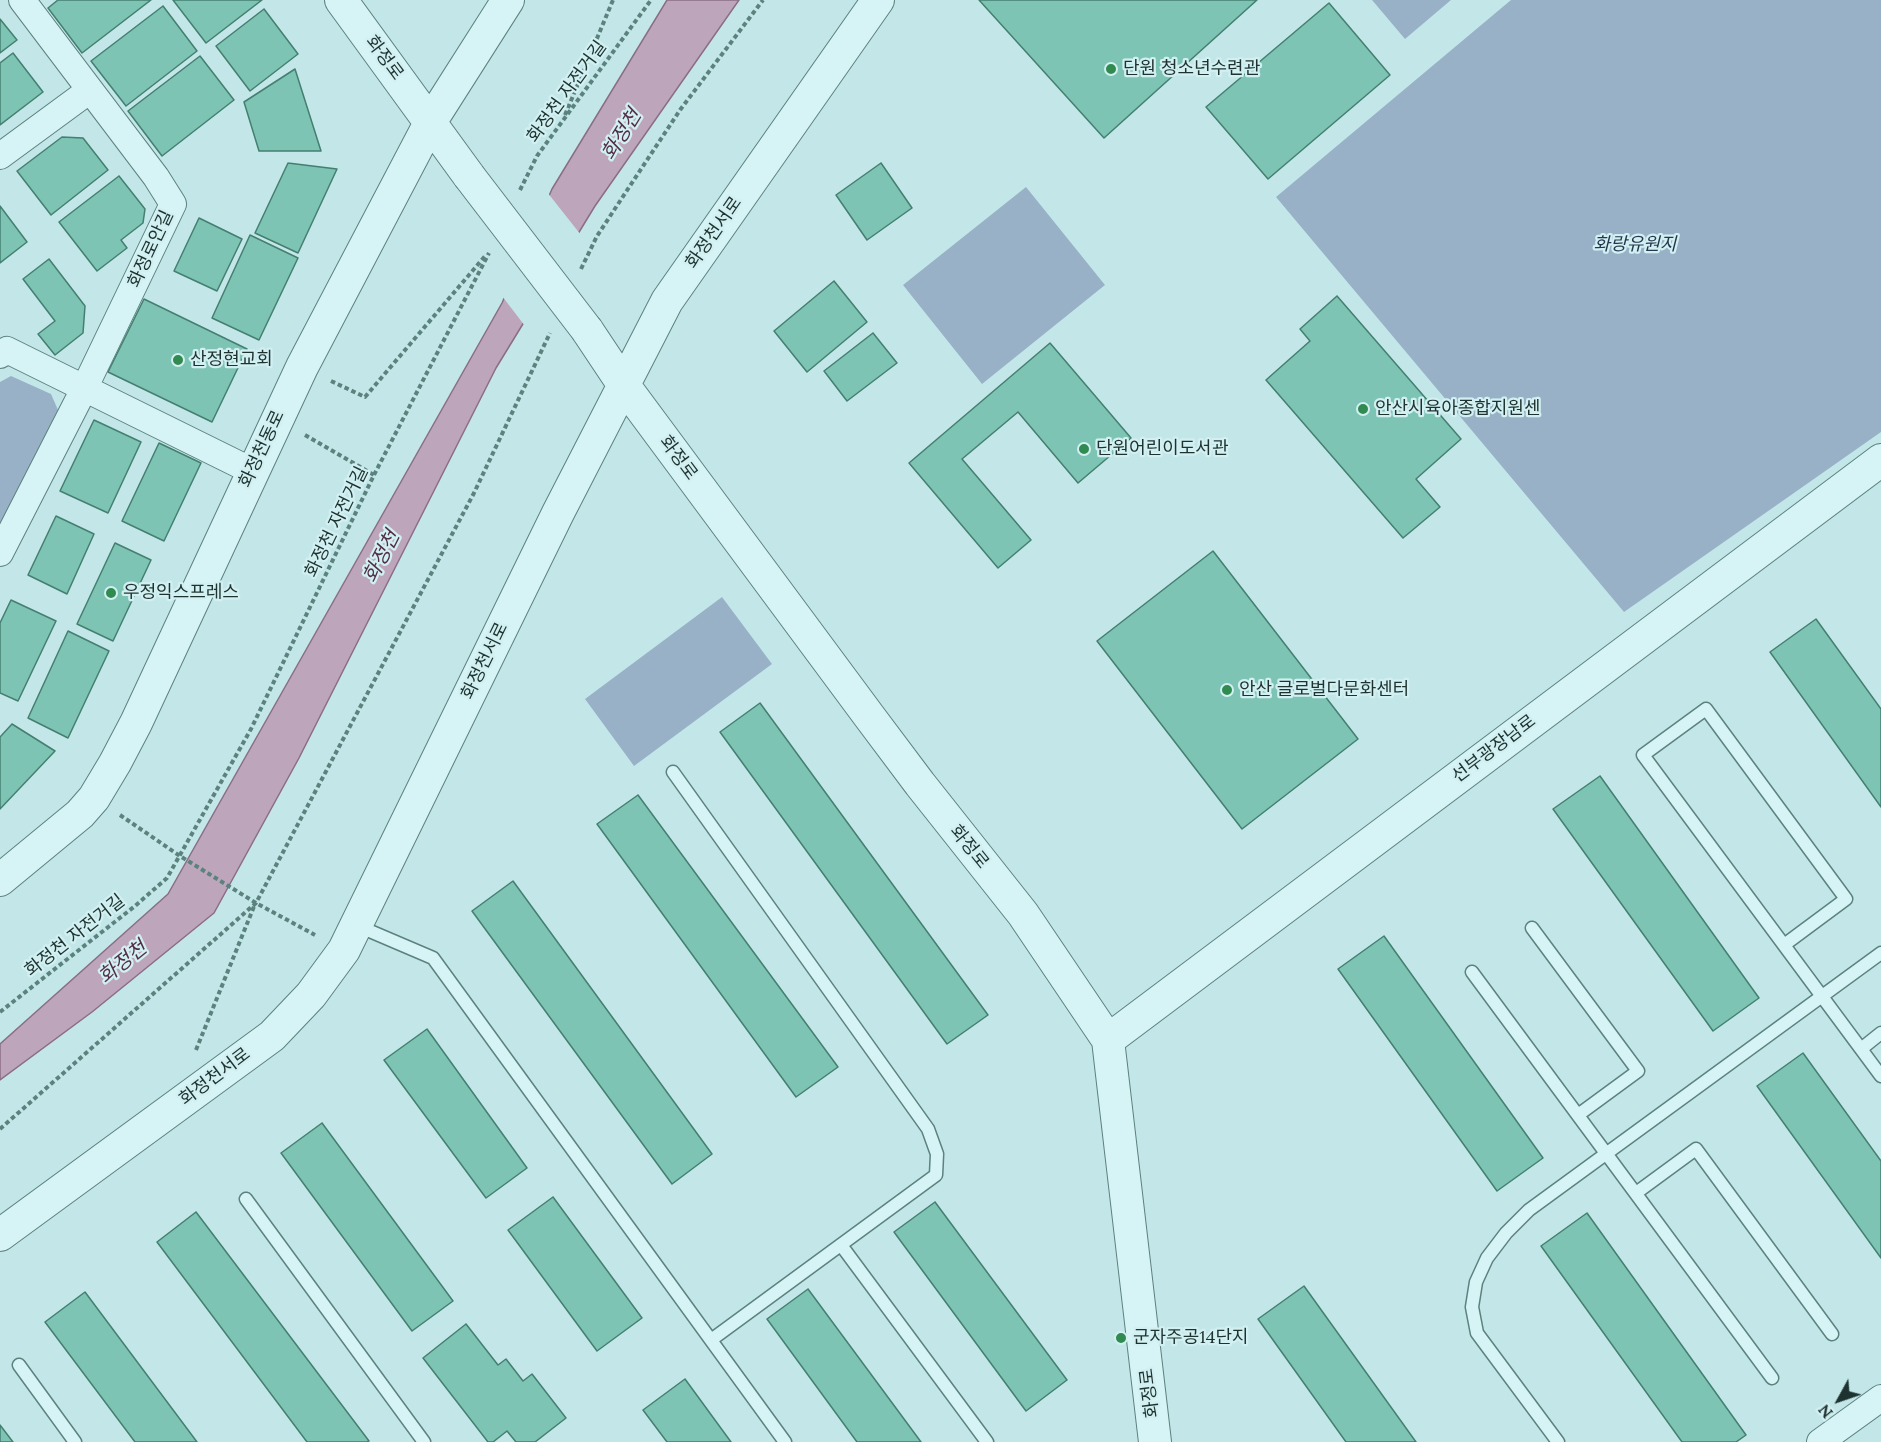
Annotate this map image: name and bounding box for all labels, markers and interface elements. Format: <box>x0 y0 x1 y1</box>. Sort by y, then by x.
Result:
street label: 화정로 <box>360 32 408 84</box>
street label: 화정천 자전거길 <box>523 37 611 147</box>
place label: 단원 청소년수련관 <box>1123 58 1260 80</box>
marker: 단원 청소년수련관 <box>1104 62 1118 76</box>
water label: 화정천 <box>597 105 647 165</box>
street label: 화정천서로 <box>681 193 747 273</box>
street label: 화정로안길 <box>124 207 178 291</box>
park label: 화랑유원지 <box>1594 234 1676 256</box>
place label: 산정현교회 <box>190 349 273 371</box>
marker: 산정현교회 <box>171 353 185 367</box>
place label: 안산시육아종합지원센 <box>1375 398 1541 420</box>
marker: 안산시육아종합지원센 <box>1356 402 1370 416</box>
street label: 화정천동로 <box>235 407 289 491</box>
street label: 화정로 <box>654 432 702 484</box>
place label: 단원어린이도서관 <box>1096 438 1228 460</box>
marker: 단원어린이도서관 <box>1077 442 1091 456</box>
street label: 화정천 자전거길 <box>301 463 373 581</box>
water label: 화정천 <box>359 527 405 587</box>
place label: 우정익스프레스 <box>123 582 239 604</box>
marker: 우정익스프레스 <box>104 586 118 600</box>
street label: 화정천서로 <box>457 619 513 703</box>
place label: 안산 글로벌다문화센터 <box>1239 679 1409 701</box>
marker: 안산 글로벌다문화센터 <box>1220 683 1234 697</box>
street label: 선부광장남로 <box>1448 710 1540 788</box>
street label: 화정로 <box>945 821 993 873</box>
street label: 화정천 자전거길 <box>21 890 129 982</box>
water label: 화정천 <box>94 936 152 990</box>
street label: 화정천서로 <box>175 1043 255 1111</box>
place label: 군자주공14단지 <box>1133 1327 1249 1349</box>
marker: 군자주공14단지 <box>1114 1331 1128 1345</box>
street label: 화정로 <box>1136 1367 1164 1419</box>
north arrow <box>1809 1370 1869 1430</box>
text: N <box>1814 1400 1837 1423</box>

